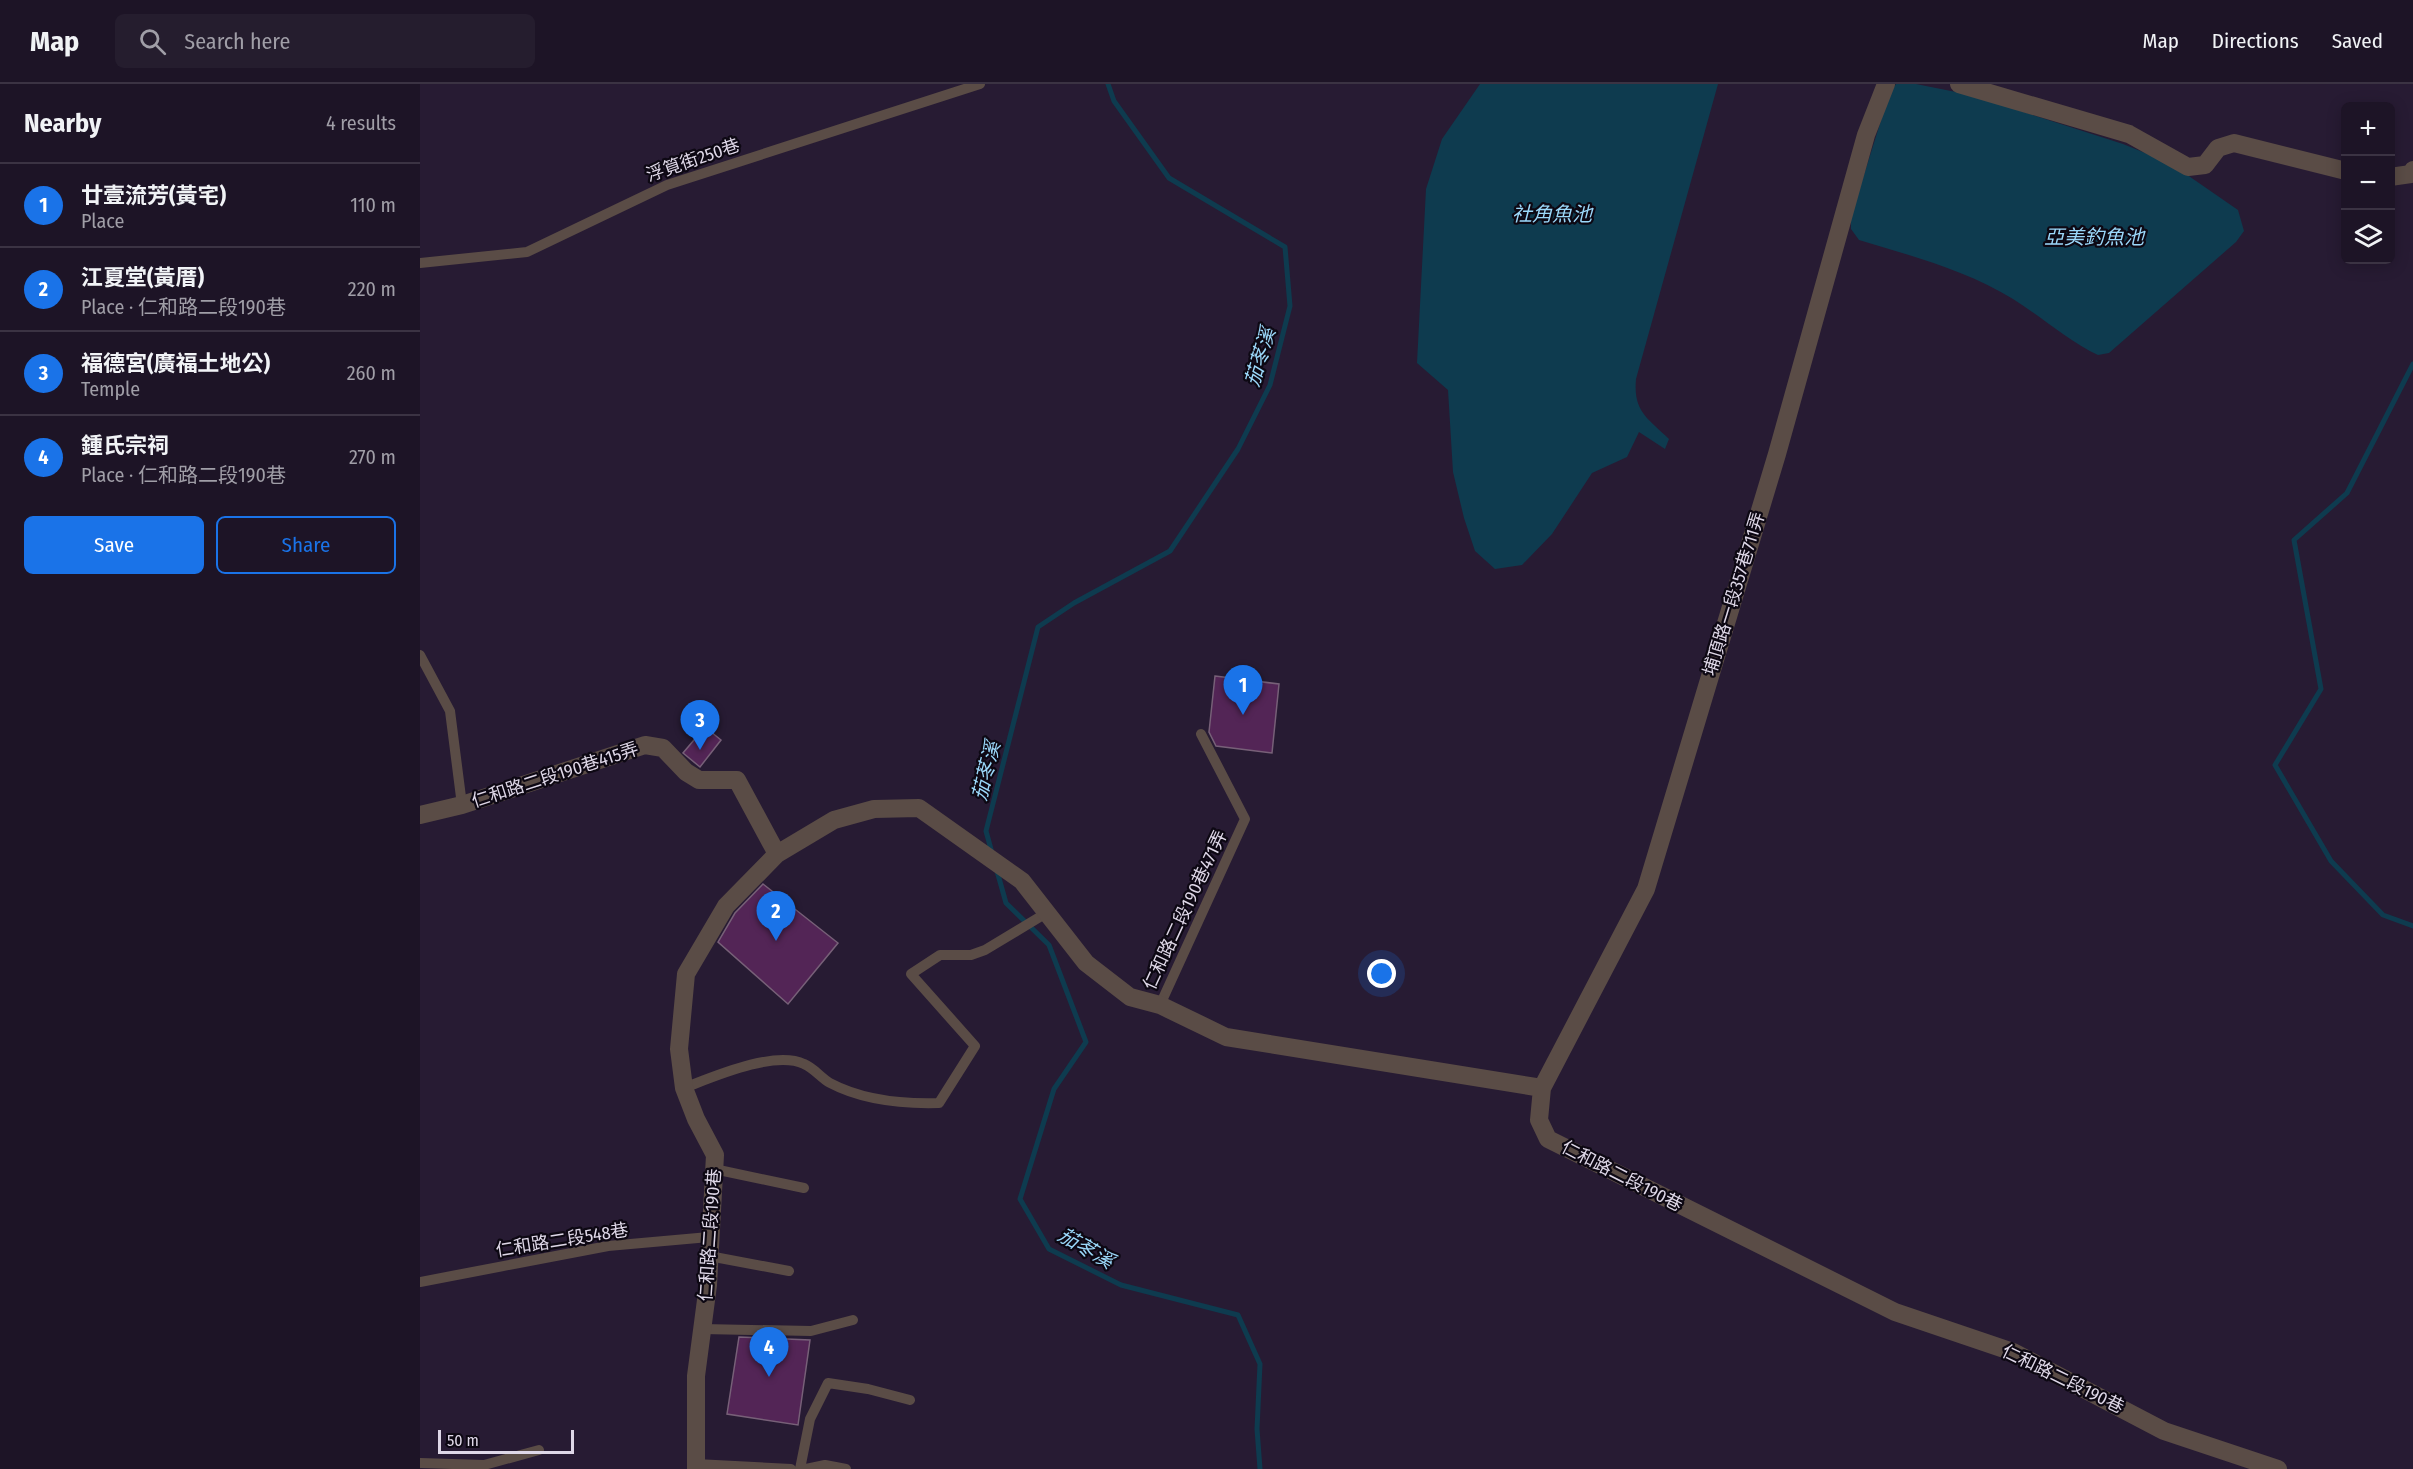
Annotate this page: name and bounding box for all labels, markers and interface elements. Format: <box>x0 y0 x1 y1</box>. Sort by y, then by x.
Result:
search box <box>115 14 535 68</box>
text: Map <box>30 25 79 58</box>
icon: search <box>136 25 169 58</box>
text: Search here <box>184 28 290 55</box>
text: Map <box>2142 28 2179 54</box>
text: Directions <box>2212 28 2299 54</box>
text: Saved <box>2332 28 2383 54</box>
map controls <box>2341 102 2395 264</box>
button: + <box>2341 102 2395 156</box>
text: Nearby <box>24 108 101 139</box>
text: 4 results <box>326 111 396 135</box>
street label: 浮筧街250巷 <box>643 134 743 186</box>
button: − <box>2341 156 2395 210</box>
text: 廿壹流芳(黃宅) <box>81 182 226 209</box>
text: 1 <box>39 193 48 217</box>
text: 110 m <box>350 193 396 217</box>
water label: 社角魚池 <box>1512 202 1594 226</box>
text: Place <box>81 209 124 233</box>
button: layers <box>2341 210 2395 264</box>
water label: 亞美釣魚池 <box>2044 225 2146 249</box>
text: 江夏堂(黃厝) <box>81 264 204 291</box>
text: 2 <box>39 277 48 301</box>
text: 220 m <box>348 277 396 301</box>
text: Place · 仁和路二段190巷 <box>81 295 286 319</box>
water label: 茄苳溪 <box>1240 322 1281 389</box>
text: 福德宮(廣福土地公) <box>81 350 270 377</box>
text: 3 <box>39 361 48 385</box>
text: 260 m <box>347 361 396 385</box>
text: Temple <box>81 377 140 401</box>
text: 鍾氏宗祠 <box>81 432 169 459</box>
text: 4 <box>38 445 49 469</box>
text: 270 m <box>349 445 396 469</box>
text: Place · 仁和路二段190巷 <box>81 463 286 487</box>
street label: 埔頂路一段357巷711弄 <box>1699 509 1769 679</box>
button: Save <box>24 516 204 574</box>
button: Share <box>216 516 396 574</box>
pin: 1 <box>1224 666 1262 715</box>
pin: 3 <box>680 700 720 750</box>
water label: 茄苳溪 <box>967 736 1006 803</box>
street label: 仁和路二段190巷415弄 <box>469 738 641 812</box>
street label: 仁和路二段190巷471弄 <box>1138 827 1232 993</box>
pin: 2 <box>756 892 796 941</box>
your location <box>1367 959 1396 988</box>
street label: 仁和路二段190巷 <box>1558 1136 1686 1216</box>
street label: 仁和路二段190巷 <box>694 1168 726 1302</box>
street label: 仁和路二段548巷 <box>494 1219 630 1261</box>
water label: 茄苳溪 <box>1054 1223 1121 1275</box>
pin: 4 <box>750 1328 788 1377</box>
street label: 仁和路二段190巷 <box>1998 1340 2128 1418</box>
scale bar <box>438 1427 574 1454</box>
text: 50 m <box>447 1431 479 1450</box>

